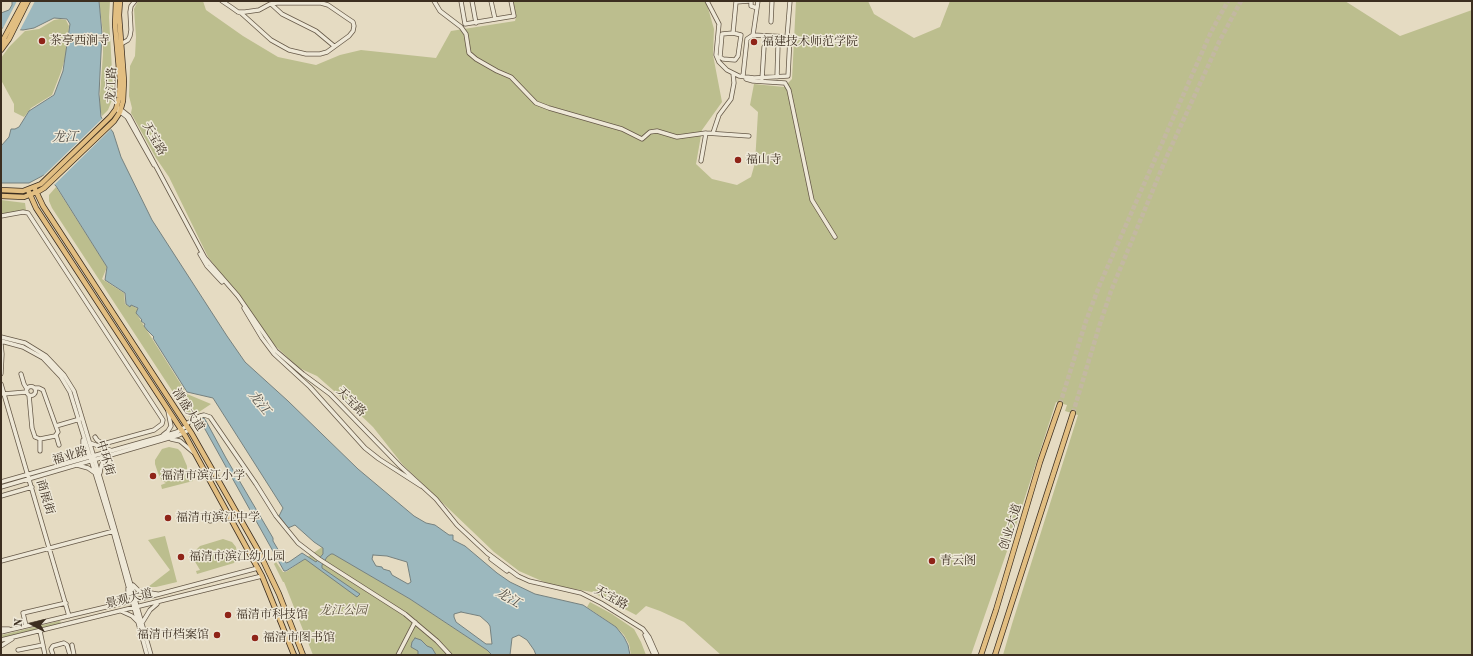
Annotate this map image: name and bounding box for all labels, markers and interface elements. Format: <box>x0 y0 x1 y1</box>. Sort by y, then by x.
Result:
place label: 茶亭西涧寺 <box>50 34 110 48</box>
place label: 福建技术师范学院 <box>762 35 858 49</box>
marker: 茶亭西涧寺 <box>37 36 47 46</box>
marker: 福建技术师范学院 <box>749 37 759 47</box>
street label: 龙江路 <box>104 67 120 103</box>
street label: 天宝路 <box>139 120 169 158</box>
water label: 龙江 <box>52 130 78 146</box>
place label: 福山寺 <box>746 153 782 167</box>
marker: 福山寺 <box>733 155 743 165</box>
street label: 天宝路 <box>333 384 369 420</box>
street label: 清盛大道 <box>169 386 207 434</box>
water label: 龙江 <box>245 388 273 418</box>
street label: 中环街 <box>93 439 117 477</box>
street label: 福业路 <box>51 444 89 468</box>
place label: 福清市滨江小学 <box>161 469 245 483</box>
marker: 福清市滨江小学 <box>148 471 158 481</box>
street label: 商展街 <box>33 478 57 516</box>
street label: 创业大道 <box>997 502 1025 552</box>
place label: 福清市滨江中学 <box>176 511 260 525</box>
marker: 福清市滨江中学 <box>163 513 173 523</box>
place label: 福清市滨江幼儿园 <box>189 550 285 564</box>
marker: 福清市滨江幼儿园 <box>176 552 186 562</box>
place label: 青云阁 <box>940 554 976 568</box>
marker: 青云阁 <box>927 556 937 566</box>
street label: 天宝路 <box>592 583 630 613</box>
water label: 龙江 <box>493 585 523 611</box>
street label: 景观大道 <box>104 586 154 612</box>
north arrow <box>12 604 52 644</box>
park label: 龙江公园 <box>319 604 367 618</box>
place label: 福清市科技馆 <box>236 608 308 622</box>
marker: 福清市科技馆 <box>223 610 233 620</box>
text: N <box>14 618 25 627</box>
place label: 福清市档案馆 <box>137 628 209 642</box>
marker: 福清市档案馆 <box>212 630 222 640</box>
place label: 福清市图书馆 <box>263 631 335 645</box>
marker: 福清市图书馆 <box>250 633 260 643</box>

